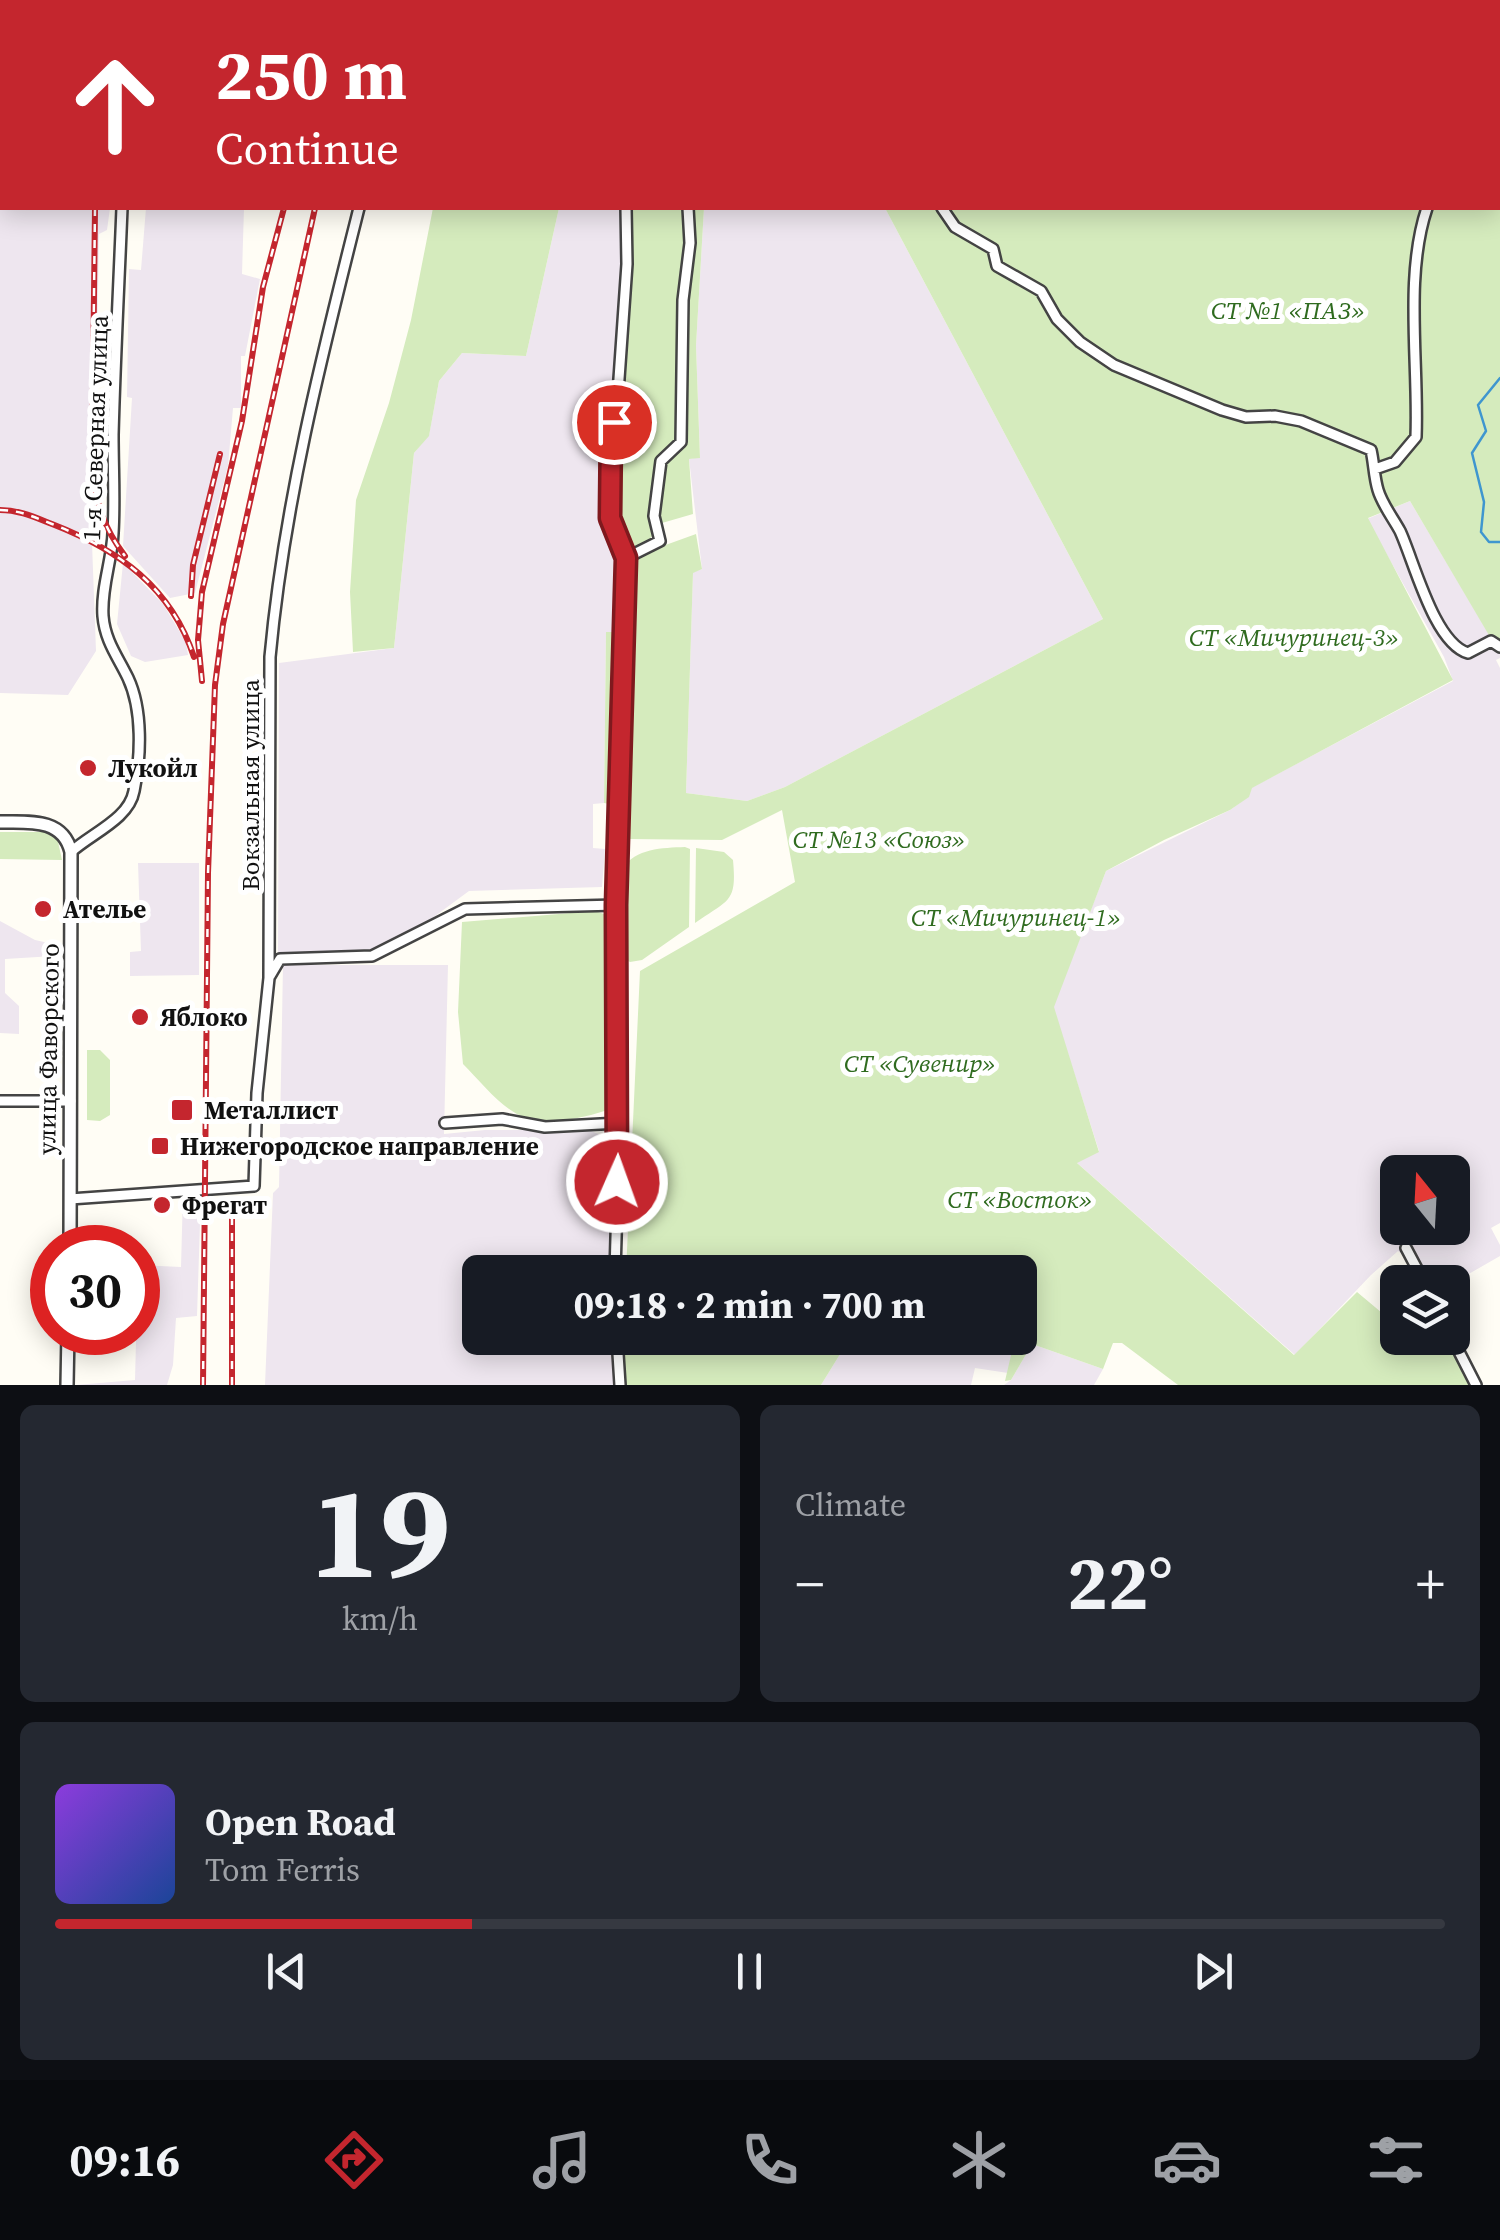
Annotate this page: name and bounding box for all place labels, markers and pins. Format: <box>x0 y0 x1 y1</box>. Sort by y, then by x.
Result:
pin <box>572 380 657 465</box>
place label: Лукойл <box>108 751 198 785</box>
marker: Лукойл <box>77 757 99 779</box>
place label: Ателье <box>63 892 146 926</box>
marker: Ателье <box>32 898 54 920</box>
place label: Яблоко <box>160 1000 248 1034</box>
marker: Яблоко <box>129 1006 151 1028</box>
place label: Металлист <box>204 1093 338 1127</box>
marker: Металлист <box>169 1097 195 1123</box>
place label: Нижегородское направление <box>180 1129 539 1163</box>
marker: Нижегородское направление <box>149 1135 171 1157</box>
place label: Фрегат <box>182 1188 267 1222</box>
marker: Фрегат <box>151 1194 173 1216</box>

